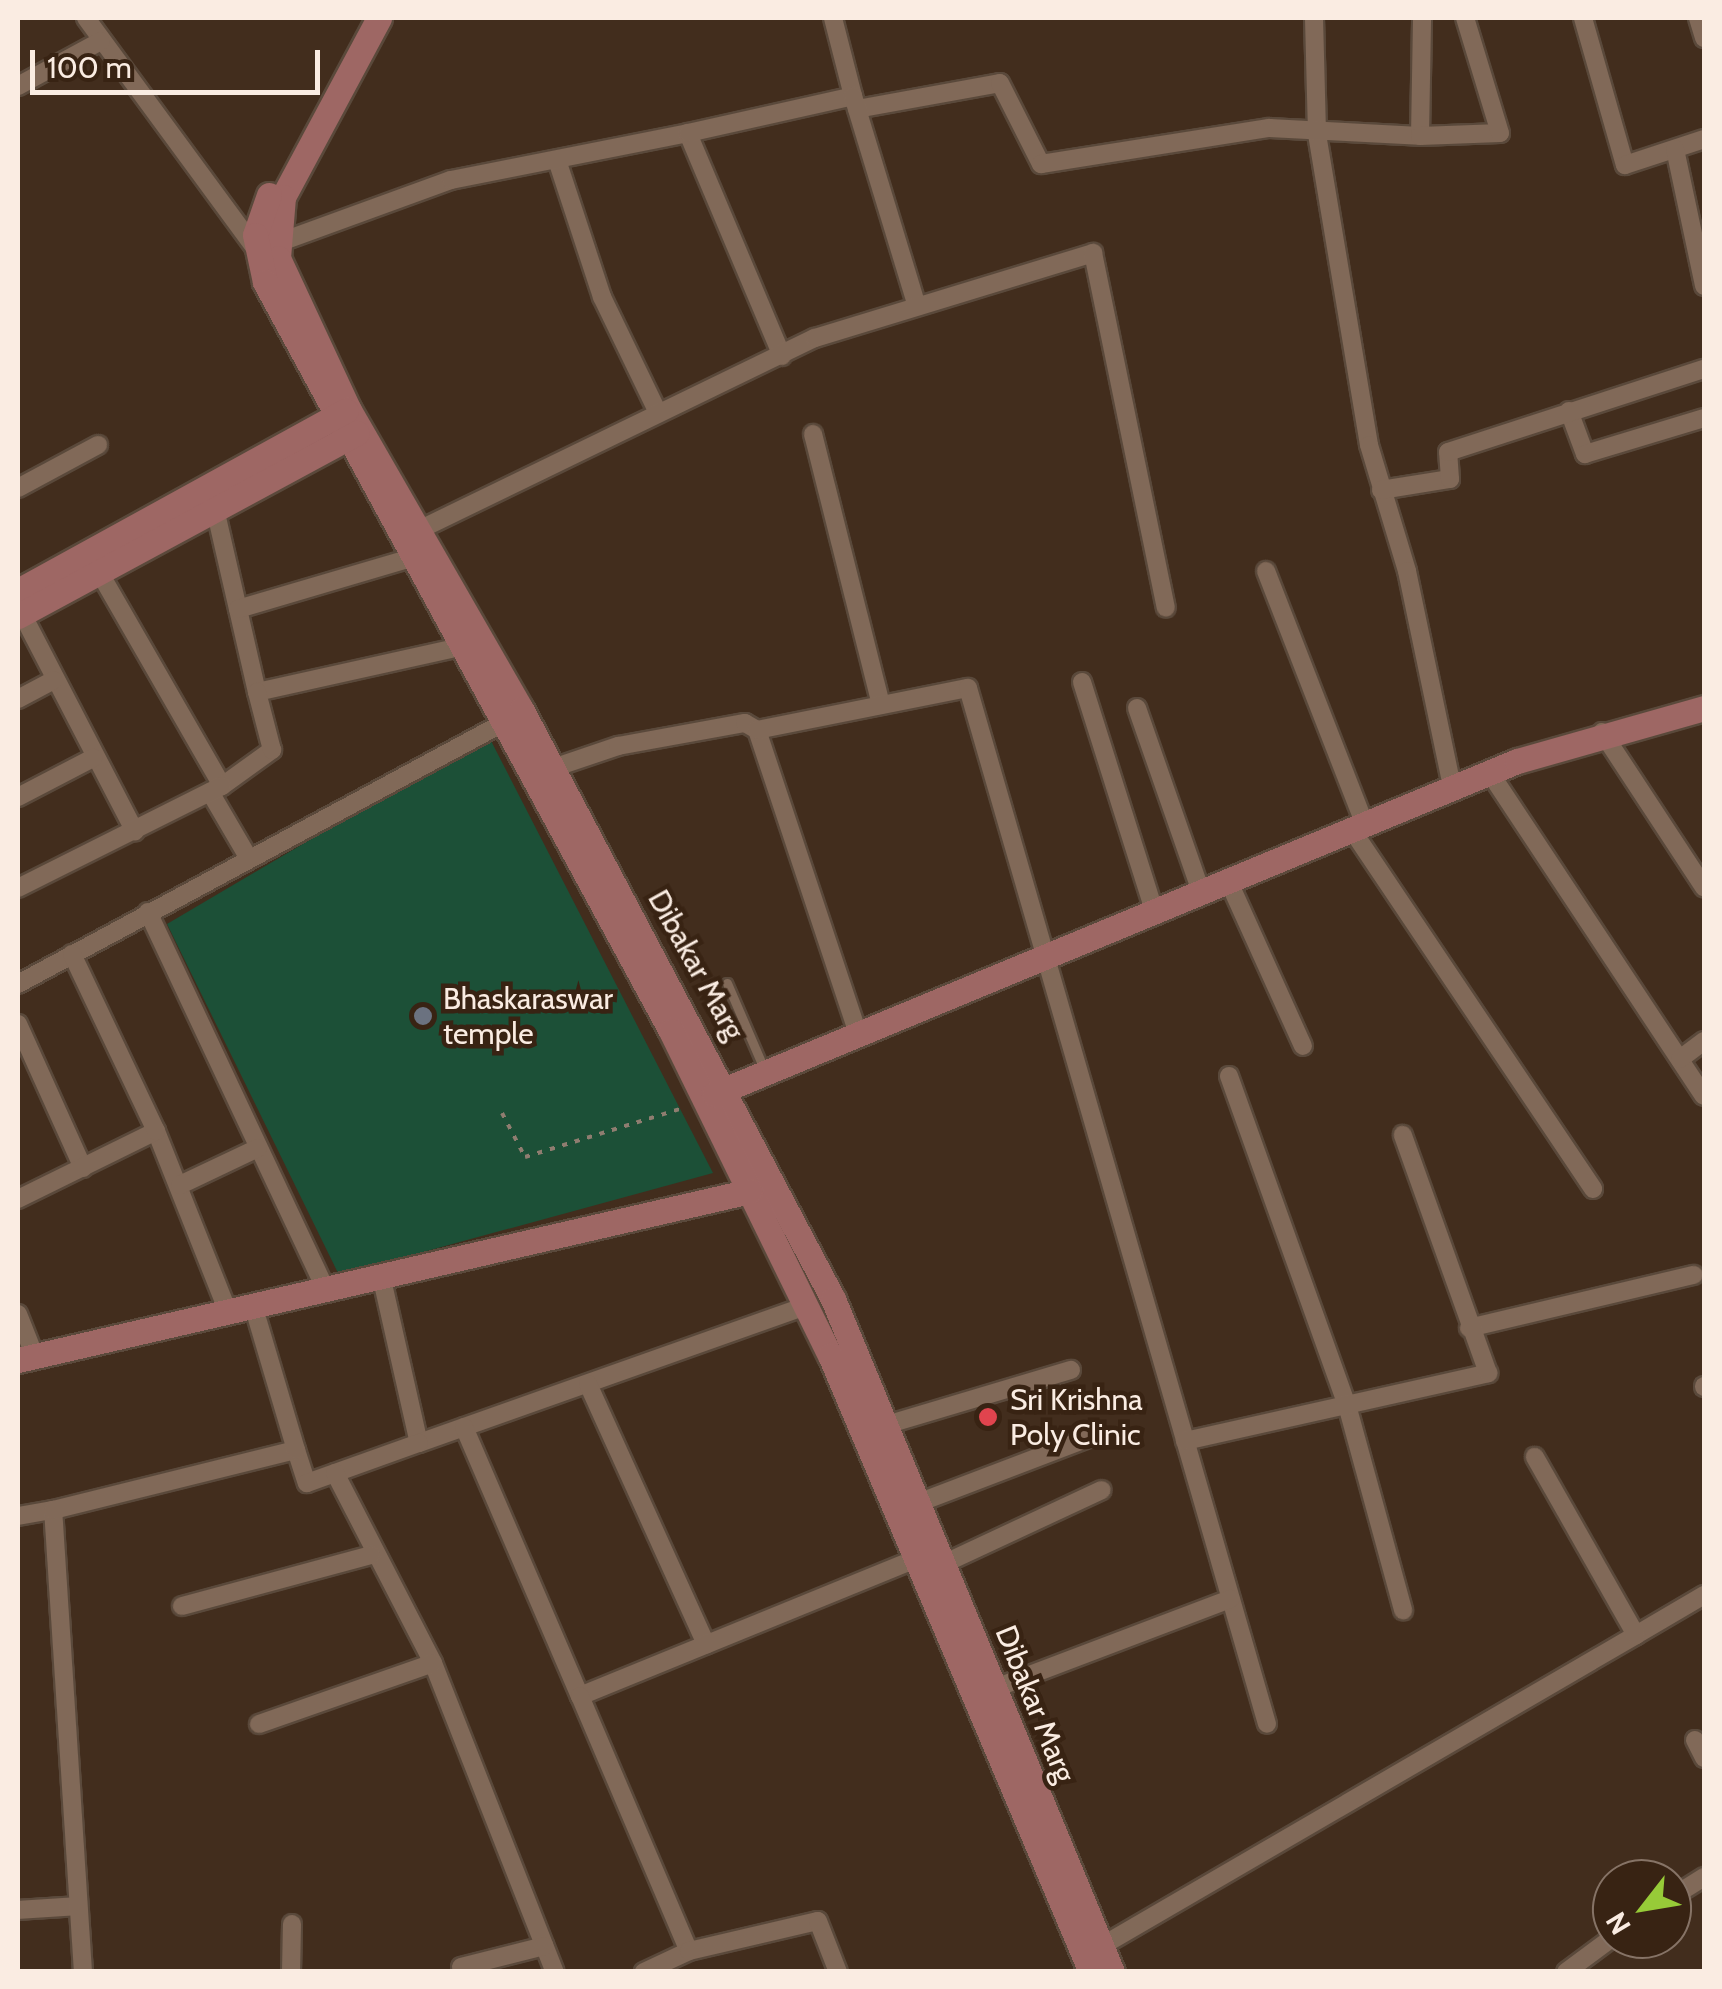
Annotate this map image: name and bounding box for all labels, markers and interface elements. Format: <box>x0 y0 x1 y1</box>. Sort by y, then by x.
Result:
scale bar <box>35 30 325 92</box>
text: 100 m <box>47 49 132 86</box>
street label: Dibakar Marg <box>640 884 752 1046</box>
place label: Bhaskaraswar temple <box>443 981 613 1052</box>
marker: Bhaskaraswar temple <box>412 1005 434 1027</box>
place label: Sri Krishna Poly Clinic <box>1010 1382 1143 1452</box>
marker: Sri Krishna Poly Clinic <box>975 1404 1001 1430</box>
street label: Dibakar Marg <box>987 1620 1083 1788</box>
north arrow <box>1592 1859 1692 1959</box>
text: N <box>1598 1906 1638 1941</box>

